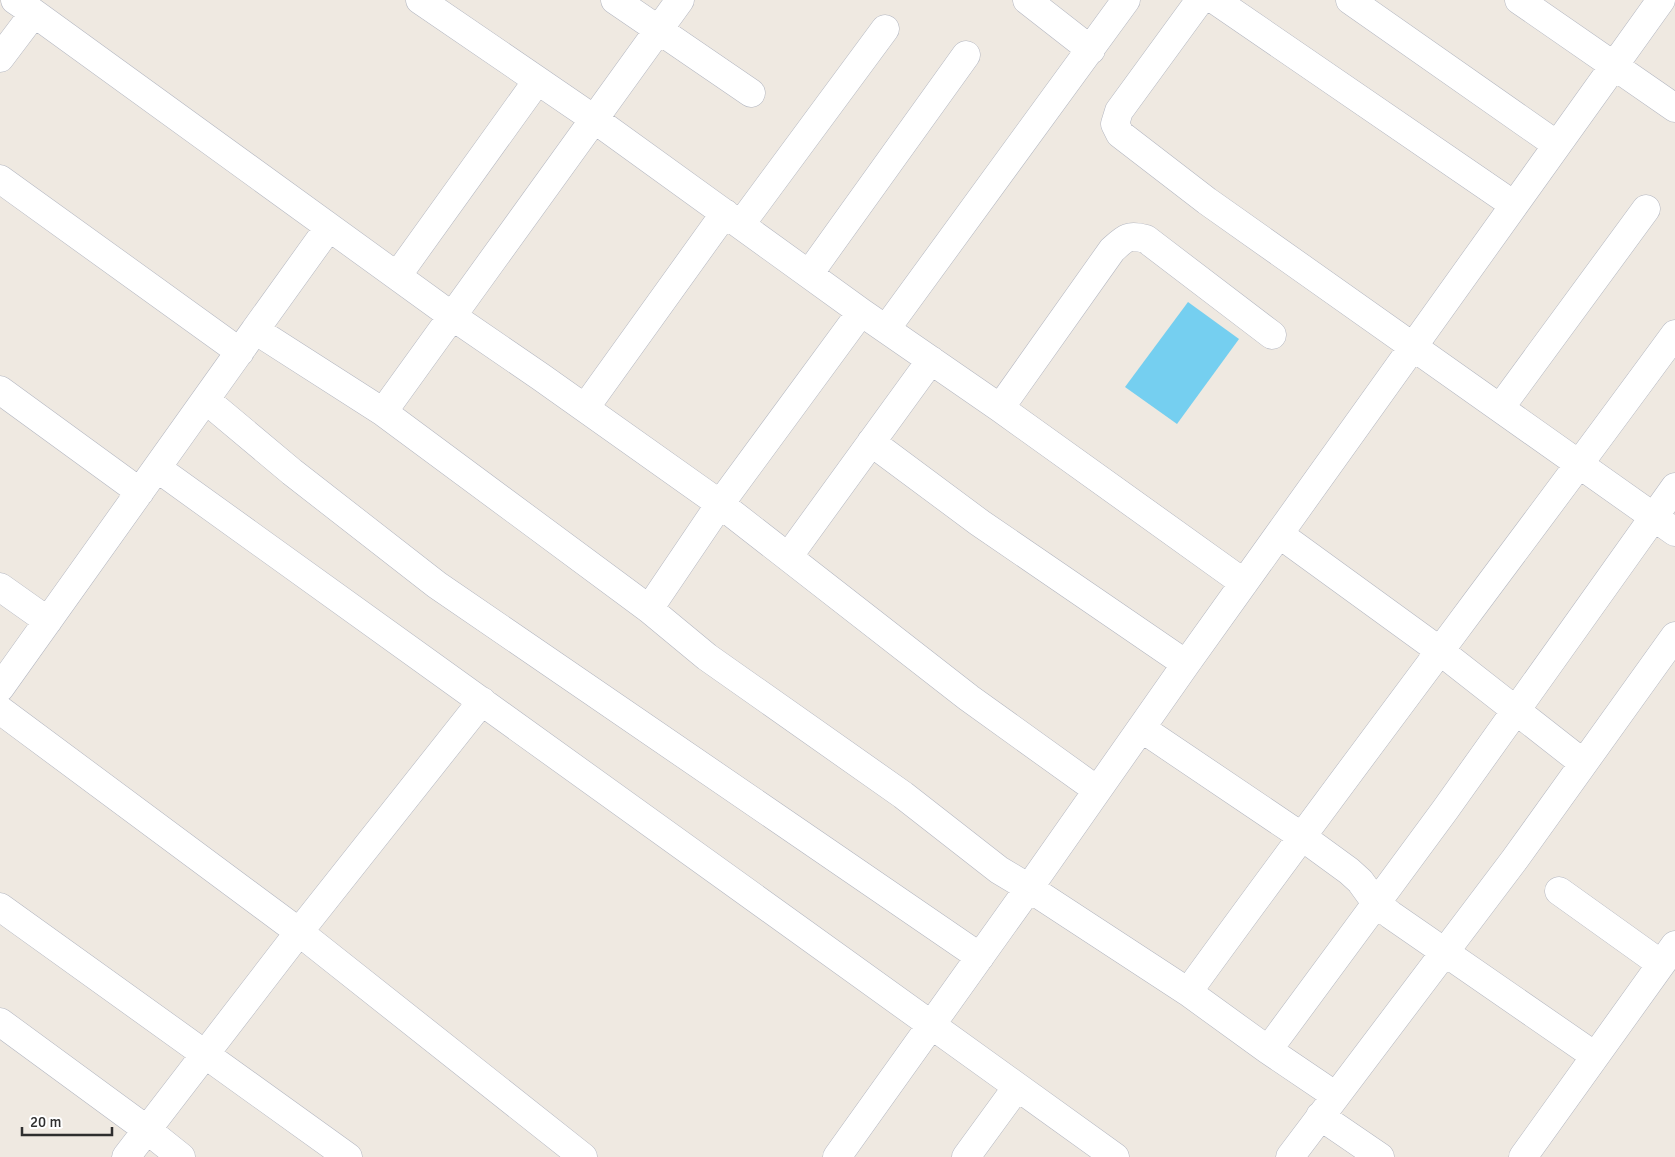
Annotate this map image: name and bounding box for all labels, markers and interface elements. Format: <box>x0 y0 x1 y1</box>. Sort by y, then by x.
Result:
scale bar <box>22 1104 112 1136</box>
text: 20 m <box>30 1113 61 1131</box>

